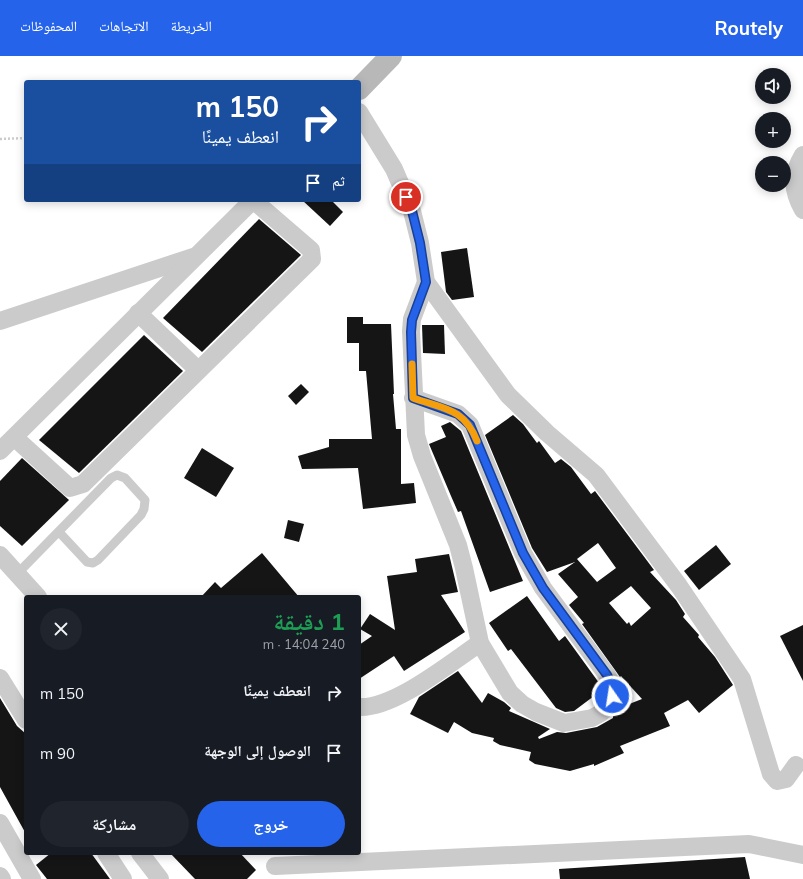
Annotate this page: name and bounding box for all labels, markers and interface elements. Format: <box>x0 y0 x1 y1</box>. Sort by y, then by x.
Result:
text: Routely <box>715 16 783 40</box>
text: المحفوظات <box>20 17 77 35</box>
text: الاتجاهات <box>99 17 149 35</box>
text: الخريطة <box>171 17 212 35</box>
map controls <box>755 68 791 192</box>
button: sound <box>755 68 791 104</box>
text: 150 m <box>196 89 279 124</box>
icon: right <box>293 96 345 148</box>
button: + <box>755 112 791 148</box>
text: انعطف يمينًا <box>202 125 279 148</box>
button: − <box>755 156 791 192</box>
text: ثم <box>332 171 345 190</box>
icon: arrive <box>302 172 324 194</box>
pin <box>389 180 423 214</box>
icon: arrive <box>395 186 417 208</box>
text: 1 دقيقة <box>274 606 345 636</box>
button: close <box>40 608 82 650</box>
text: 240 m · 14:04 <box>263 636 345 652</box>
position arrow <box>591 675 633 717</box>
text: انعطف يمينًا <box>243 681 311 700</box>
icon: right <box>323 682 345 704</box>
text: 150 m <box>40 684 84 703</box>
text: الوصول إلى الوجهة <box>204 741 311 760</box>
icon: arrive <box>323 742 345 764</box>
text: 90 m <box>40 744 75 763</box>
button: مشاركة <box>40 801 189 847</box>
button: خروج <box>197 801 345 847</box>

